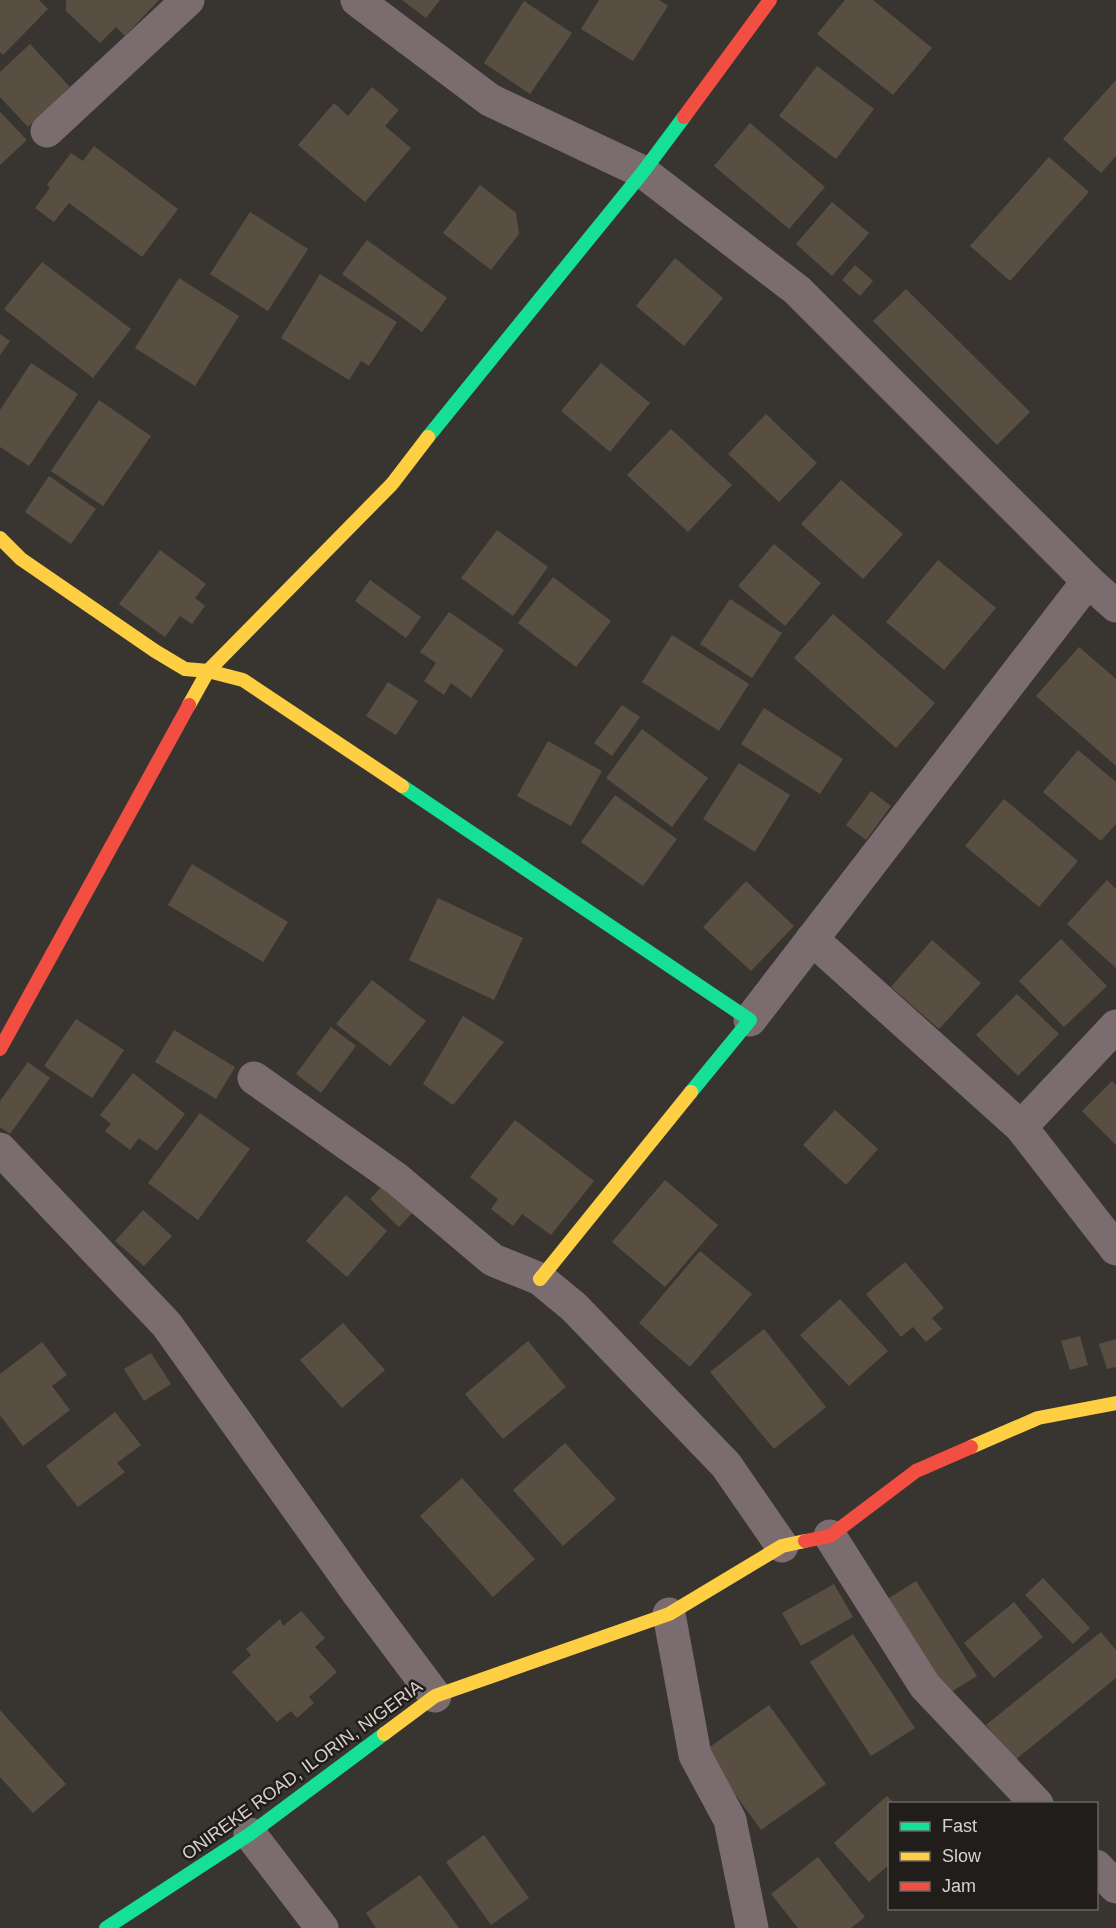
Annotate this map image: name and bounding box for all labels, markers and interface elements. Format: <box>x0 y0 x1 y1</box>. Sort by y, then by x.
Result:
street label: ONIREKE ROAD, ILORIN, NIGERIA <box>178 1676 426 1864</box>
legend <box>888 1802 1098 1910</box>
text: Fast <box>942 1816 977 1836</box>
text: Slow <box>942 1846 982 1866</box>
text: Jam <box>942 1876 976 1896</box>

